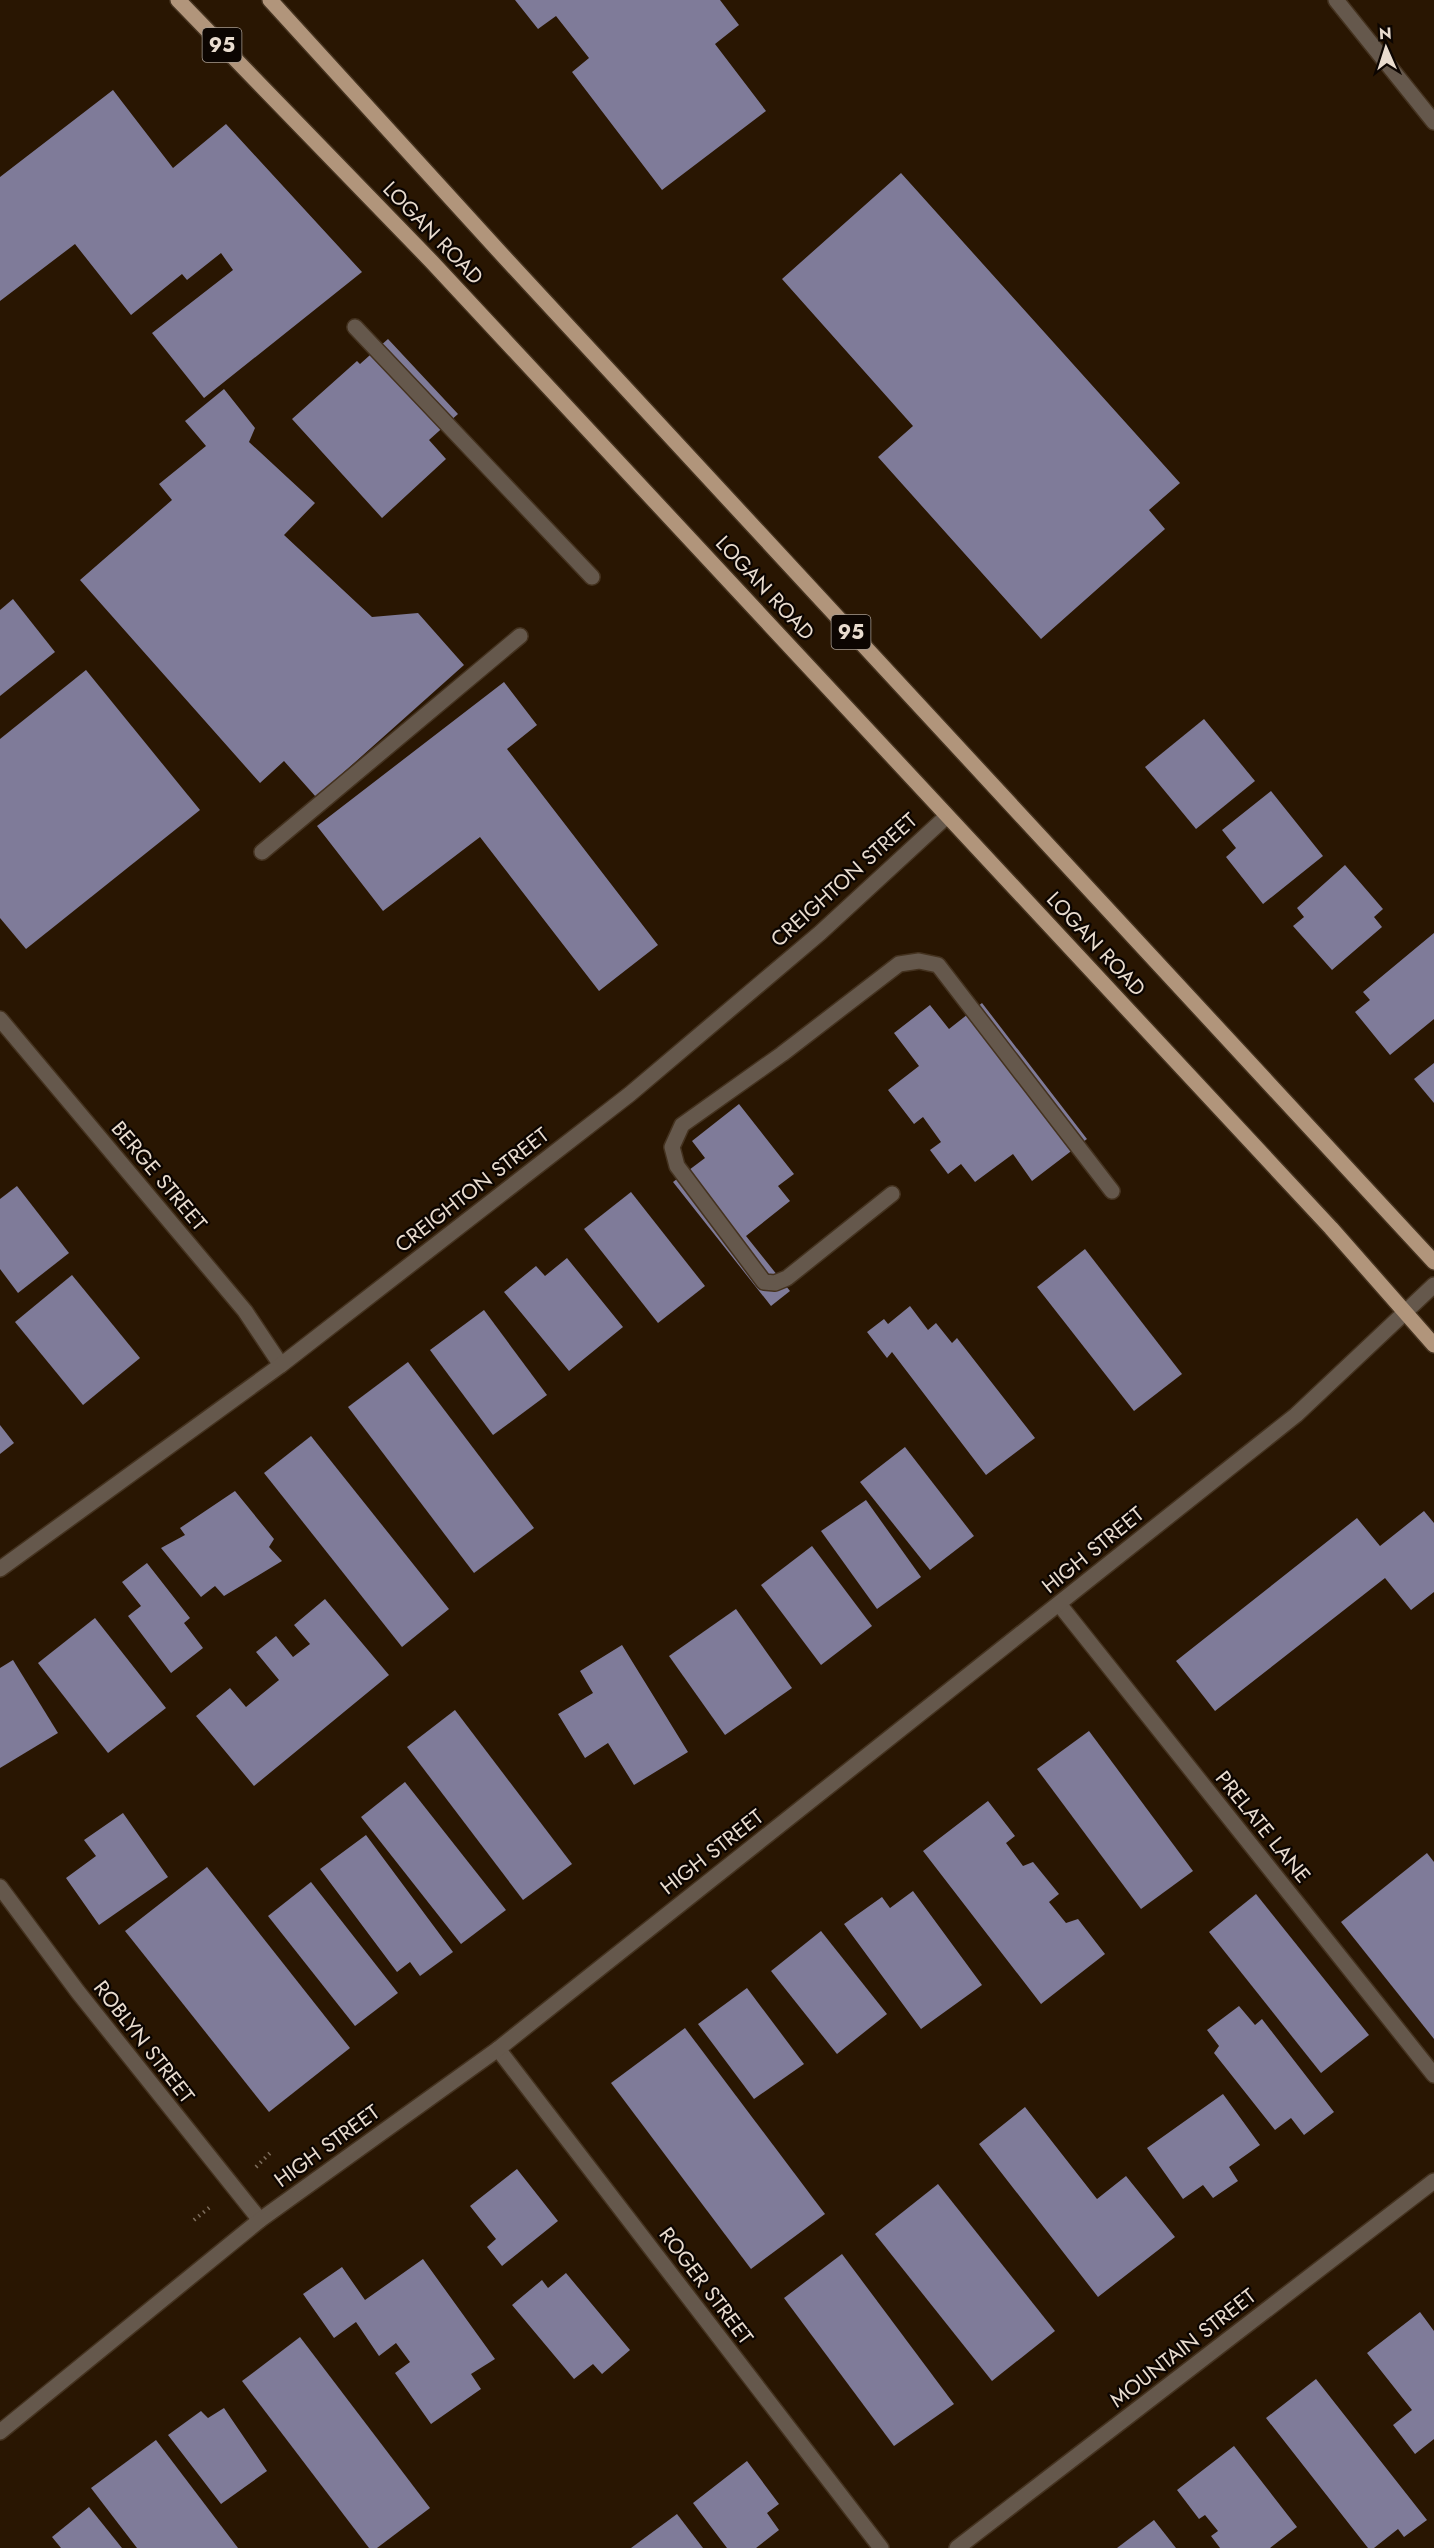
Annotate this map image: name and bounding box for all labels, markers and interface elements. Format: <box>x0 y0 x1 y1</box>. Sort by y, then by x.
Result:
north arrow <box>1356 18 1416 78</box>
text: N <box>1378 22 1392 45</box>
road number: 95 <box>202 28 242 62</box>
street label: LOGAN ROAD <box>376 175 490 291</box>
street label: LOGAN ROAD <box>709 529 821 647</box>
road number: 95 <box>832 615 870 649</box>
street label: CREIGHTON STREET <box>764 806 924 954</box>
street label: LOGAN ROAD <box>1040 885 1152 1003</box>
street label: BERGE STREET <box>104 1115 214 1238</box>
street label: CREIGHTON STREET <box>389 1120 555 1260</box>
street label: HIGH STREET <box>1036 1499 1151 1601</box>
street label: PRELATE LANE <box>1208 1764 1318 1890</box>
street label: HIGH STREET <box>654 1802 770 1902</box>
street label: ROBLYN STREET <box>87 1974 202 2110</box>
street label: HIGH STREET <box>268 2097 386 2194</box>
street label: ROGER STREET <box>652 2221 760 2351</box>
street label: MOUNTAIN STREET <box>1104 2281 1263 2415</box>

